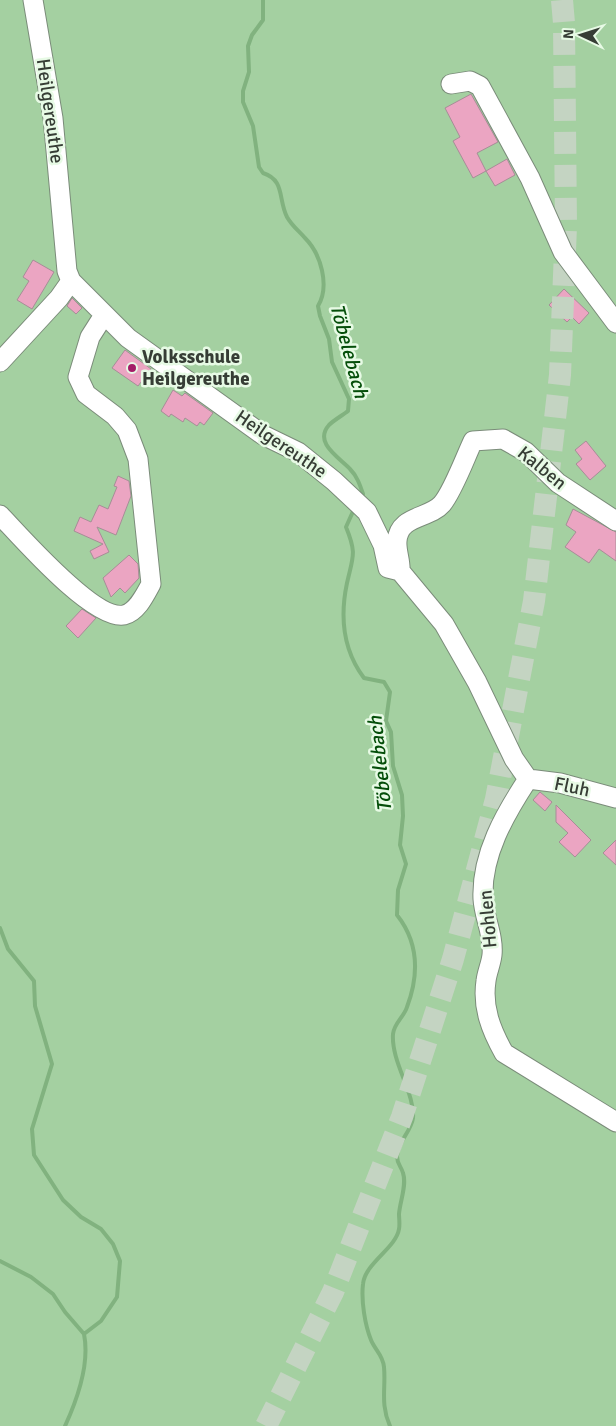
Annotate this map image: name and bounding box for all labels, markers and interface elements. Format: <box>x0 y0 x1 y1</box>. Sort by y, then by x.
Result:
north arrow <box>556 10 606 60</box>
text: N <box>560 29 577 40</box>
street label: Heilgereuthe <box>31 57 69 165</box>
water label: Töbelebach <box>324 301 374 402</box>
place label: Volksschule Heilgereuthe <box>142 345 250 391</box>
marker: Volksschule Heilgereuthe <box>126 362 138 374</box>
street label: Heilgereuthe <box>231 405 331 483</box>
street label: Kalben <box>513 441 571 495</box>
water label: Töbelebach <box>362 714 397 813</box>
street label: Fluh <box>552 772 592 802</box>
street label: Hohlen <box>474 889 502 949</box>

